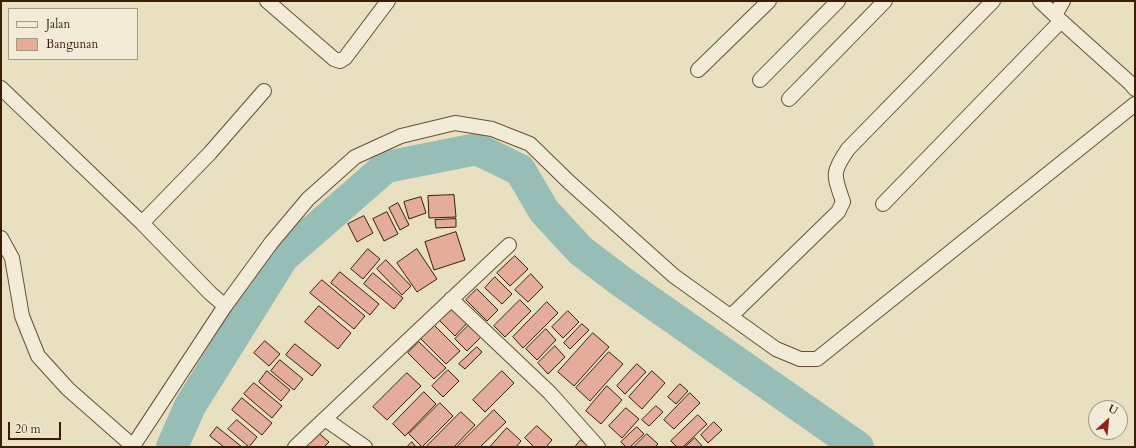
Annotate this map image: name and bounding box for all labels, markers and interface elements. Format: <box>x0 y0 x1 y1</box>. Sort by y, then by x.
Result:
legend <box>8 8 138 60</box>
text: Jalan <box>46 16 70 32</box>
text: Bangunan <box>46 36 98 52</box>
north arrow <box>1088 400 1128 440</box>
text: U <box>1106 401 1121 418</box>
scale bar <box>10 414 63 440</box>
text: 20 m <box>15 421 41 437</box>

